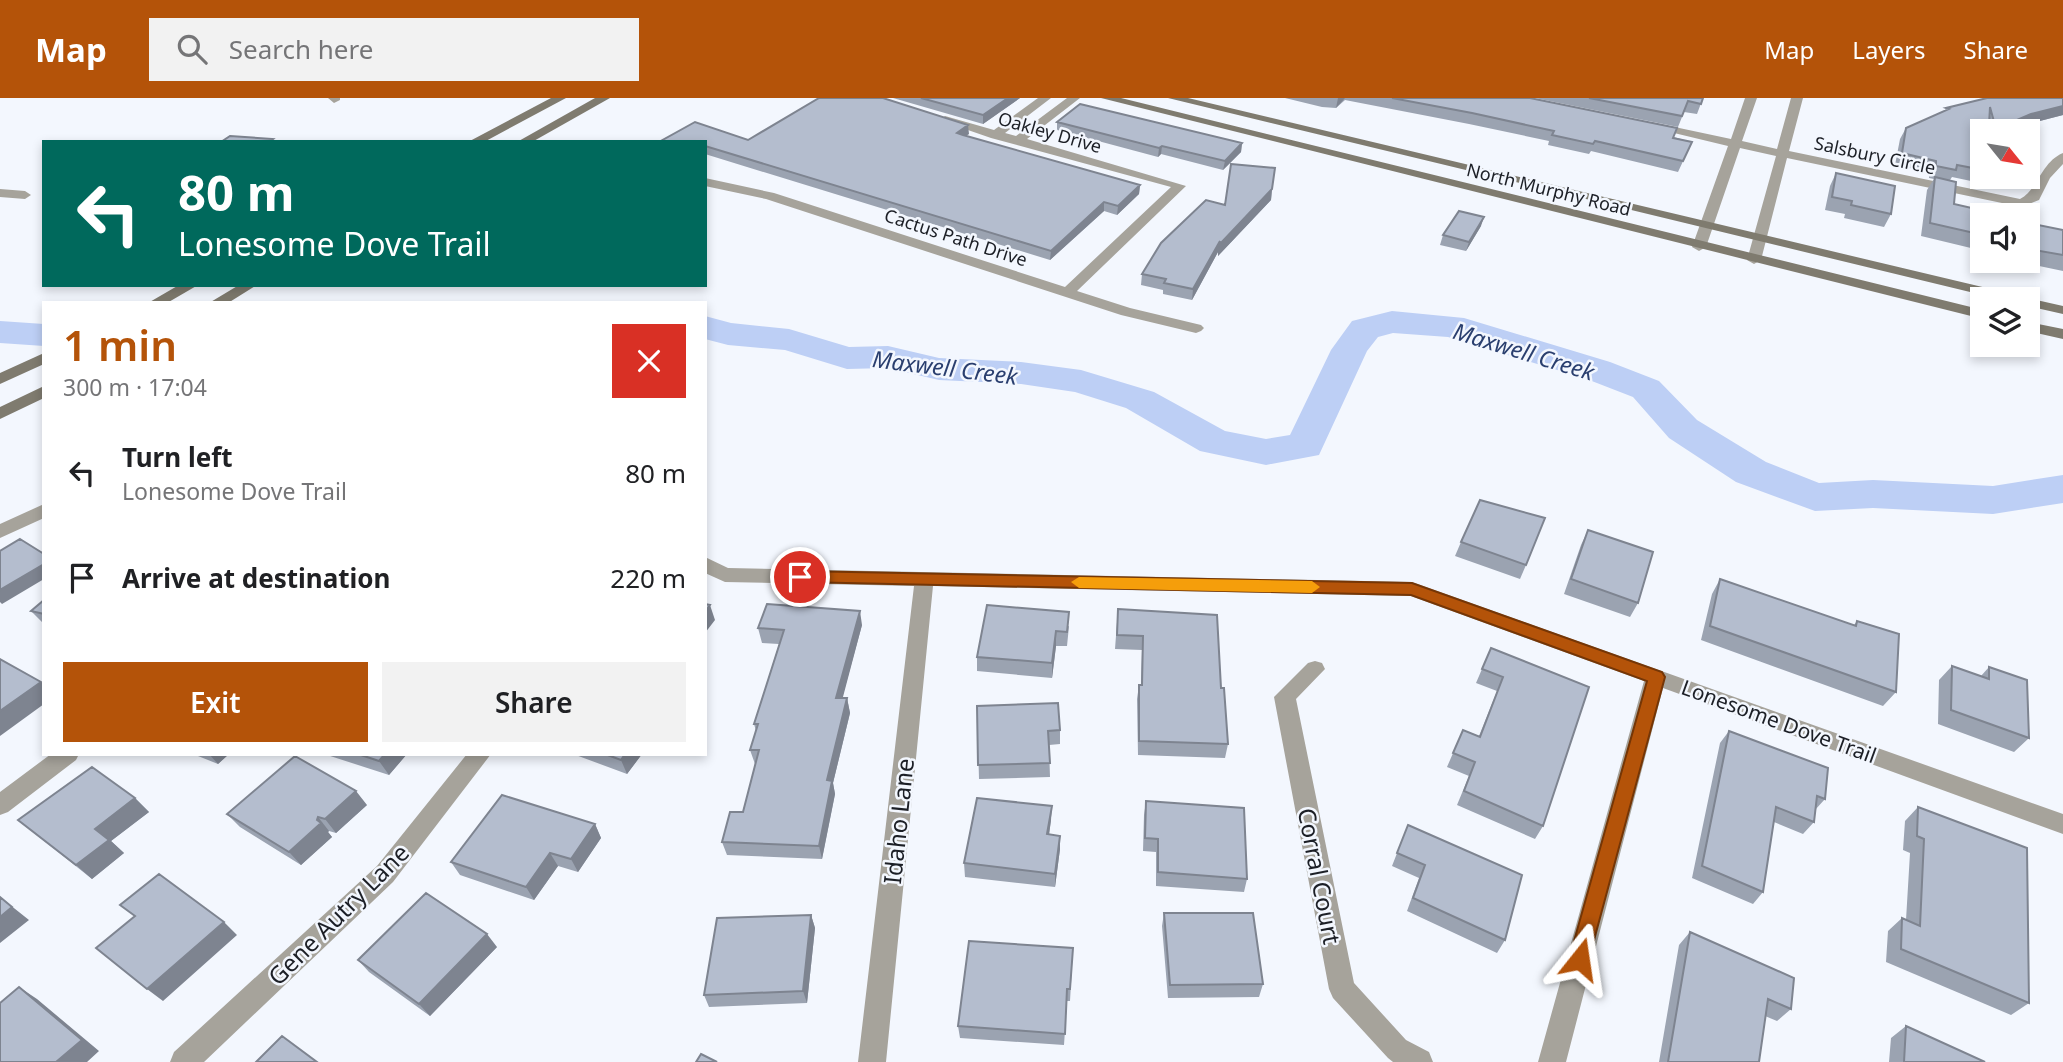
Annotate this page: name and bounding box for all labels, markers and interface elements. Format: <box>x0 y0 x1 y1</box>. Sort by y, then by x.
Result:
search box <box>149 18 639 81</box>
text: Map <box>35 27 107 72</box>
icon: search <box>173 30 211 68</box>
text: Search here <box>229 31 373 67</box>
text: Map <box>1764 33 1814 66</box>
text: Layers <box>1852 33 1926 66</box>
text: Share <box>1964 33 2028 66</box>
street label: Oakley Drive <box>995 106 1105 158</box>
north arrow <box>1970 119 2040 189</box>
map controls <box>1970 119 2040 357</box>
street label: Salsbury Circle <box>1812 130 1938 180</box>
street label: North Murphy Road <box>1464 157 1634 221</box>
text: 80 m <box>178 159 295 225</box>
icon: left <box>63 168 154 259</box>
street label: Cactus Path Drive <box>882 203 1030 271</box>
button: sound <box>1970 203 2040 273</box>
text: Lonesome Dove Trail <box>178 222 491 265</box>
button: layers <box>1970 287 2040 357</box>
water label: Maxwell Creek <box>1450 314 1600 388</box>
text: 1 min <box>63 316 177 373</box>
button: close <box>612 324 686 398</box>
water label: Maxwell Creek <box>871 342 1021 392</box>
text: 300 m · 17:04 <box>63 371 207 403</box>
text: Turn left <box>122 439 233 475</box>
icon: left <box>63 454 101 492</box>
text: 80 m <box>625 455 686 491</box>
text: Lonesome Dove Trail <box>122 475 347 507</box>
pin <box>770 547 830 607</box>
icon: arrive <box>781 558 819 596</box>
icon: arrive <box>63 559 101 597</box>
text: Arrive at destination <box>122 560 391 596</box>
text: 220 m <box>610 560 686 596</box>
button: Exit <box>63 662 368 742</box>
button: Share <box>382 662 686 742</box>
street label: Lonesome Dove Trail <box>1678 673 1880 769</box>
street label: Idaho Lane <box>875 756 921 886</box>
street label: Corral Court <box>1291 805 1349 947</box>
street label: Gene Autry Lane <box>260 836 416 992</box>
position arrow <box>1543 922 1617 996</box>

